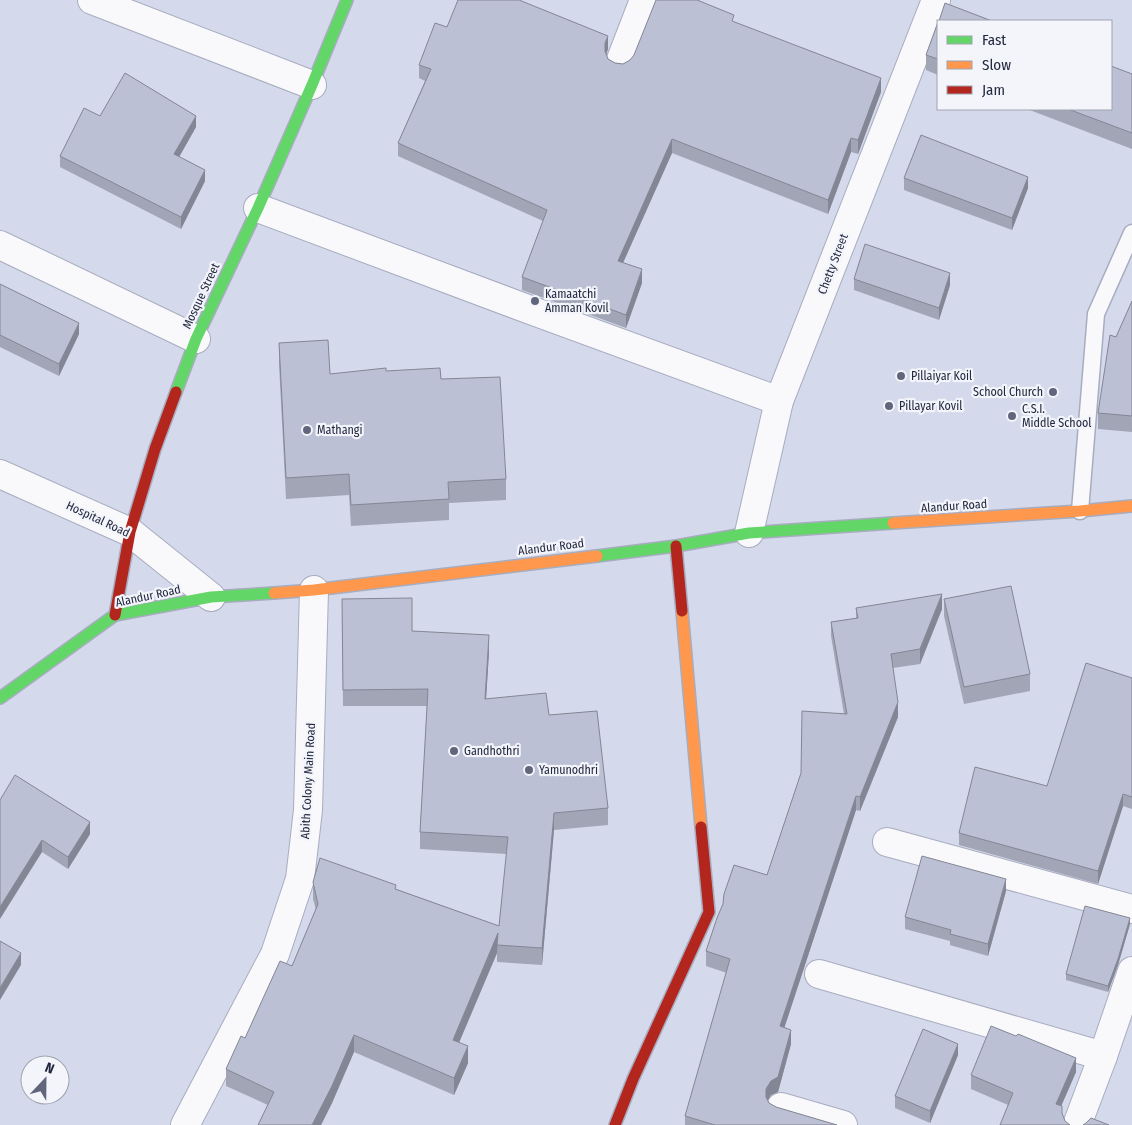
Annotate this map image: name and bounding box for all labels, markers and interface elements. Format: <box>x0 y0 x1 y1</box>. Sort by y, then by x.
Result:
legend <box>937 20 1112 110</box>
text: Fast <box>982 31 1006 49</box>
text: Slow <box>982 56 1011 74</box>
text: Jam <box>982 81 1005 99</box>
street label: Chetty Street <box>815 232 851 296</box>
street label: Mosque Street <box>180 261 222 331</box>
place label: Kamaatchi Amman Kovil <box>545 287 609 315</box>
marker: Kamaatchi Amman Kovil <box>529 295 541 307</box>
place label: Pillaiyar Koil <box>911 369 972 383</box>
marker: Pillaiyar Koil <box>895 370 907 382</box>
place label: School Church <box>973 385 1043 399</box>
marker: School Church <box>1047 386 1059 398</box>
place label: Pillayar Kovil <box>899 399 962 413</box>
marker: Pillayar Kovil <box>883 400 895 412</box>
place label: C.S.I. Middle School <box>1022 402 1091 430</box>
marker: C.S.I. Middle School <box>1006 410 1018 422</box>
place label: Mathangi <box>317 423 363 437</box>
marker: Mathangi <box>301 424 313 436</box>
street label: Alandur Road <box>920 497 988 515</box>
street label: Hospital Road <box>64 498 132 540</box>
street label: Alandur Road <box>517 536 585 558</box>
street label: Alandur Road <box>114 582 182 610</box>
street label: Abith Colony Main Road <box>298 723 318 839</box>
place label: Gandhothri <box>464 744 520 758</box>
marker: Gandhothri <box>448 745 460 757</box>
place label: Yamunodhri <box>539 763 598 777</box>
marker: Yamunodhri <box>523 764 535 776</box>
north arrow <box>20 1055 70 1105</box>
text: N <box>43 1059 57 1078</box>

